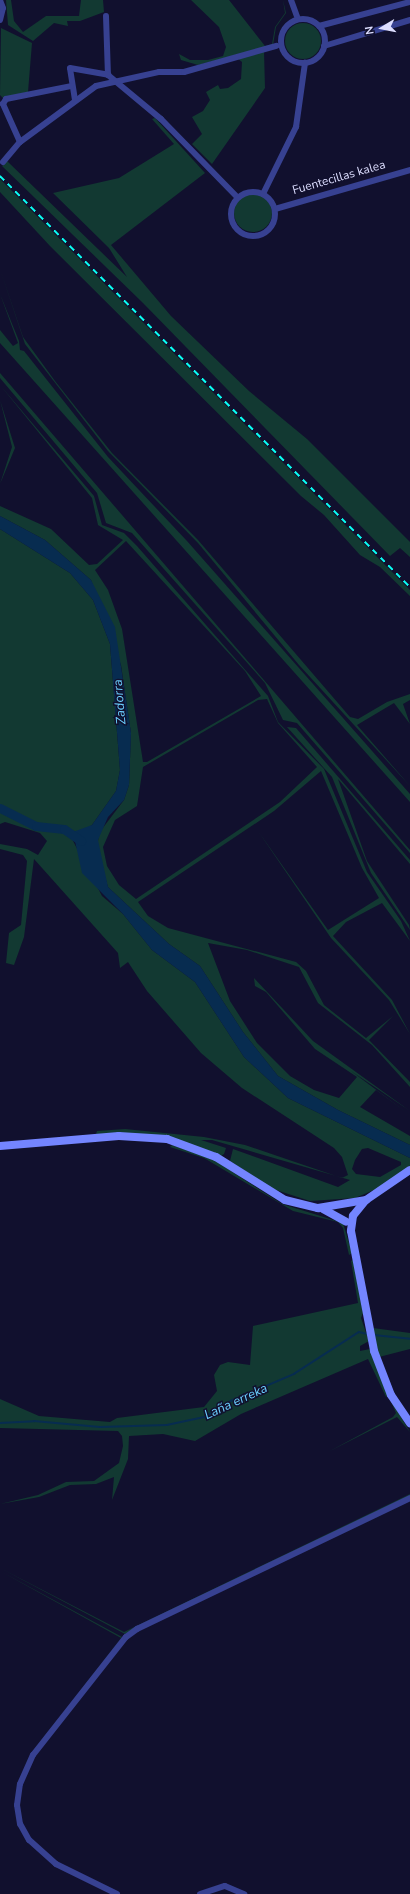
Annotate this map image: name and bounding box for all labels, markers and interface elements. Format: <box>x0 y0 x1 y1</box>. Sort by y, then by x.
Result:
north arrow <box>362 8 402 48</box>
text: N <box>362 25 378 36</box>
street label: Fuentecillas kalea <box>291 158 387 198</box>
water label: Zadorra <box>110 679 130 725</box>
water label: Laña erreka <box>202 1381 270 1423</box>

